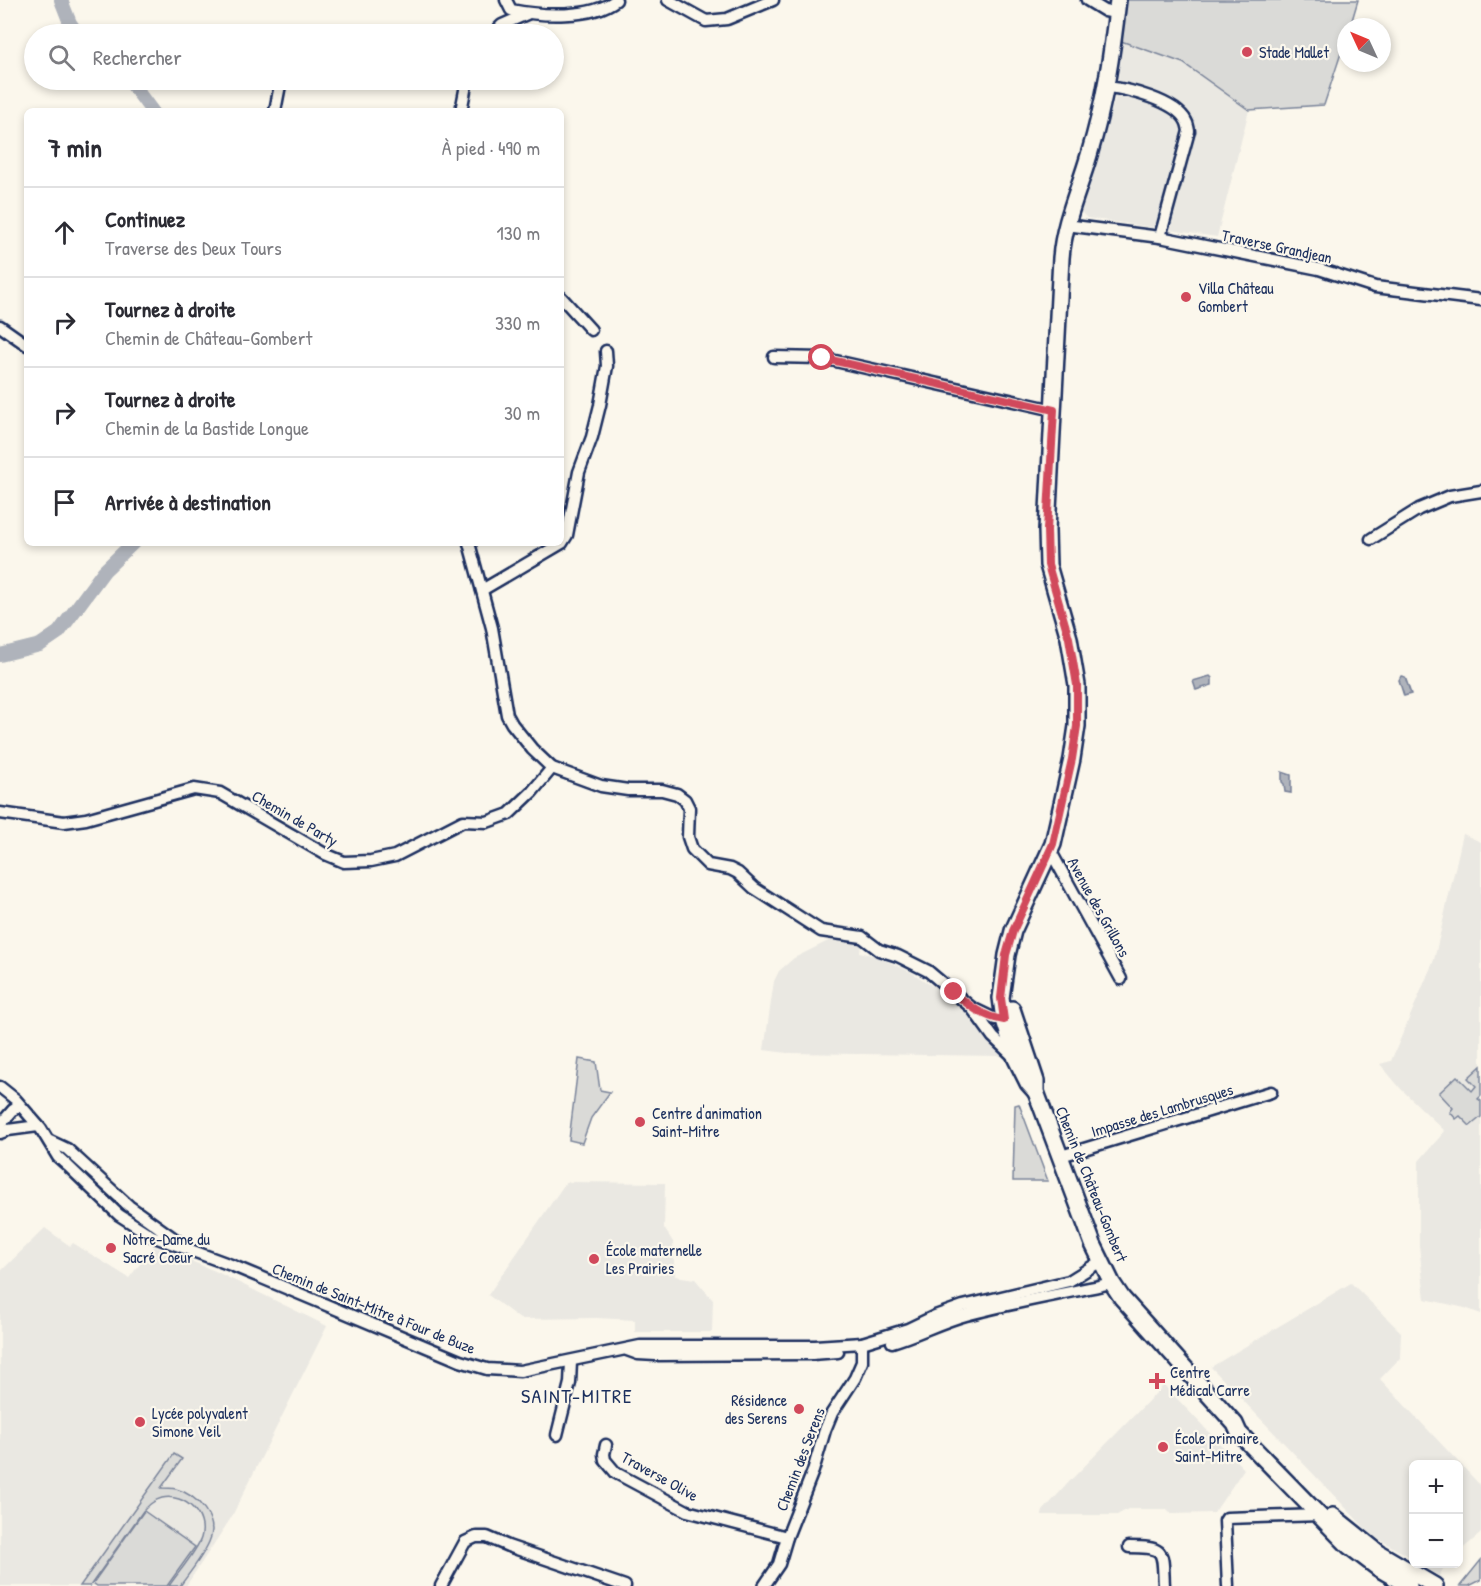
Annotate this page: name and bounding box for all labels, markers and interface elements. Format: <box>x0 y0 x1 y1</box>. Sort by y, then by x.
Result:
north arrow <box>1337 18 1391 72</box>
search box <box>24 24 564 90</box>
icon: search <box>45 41 78 74</box>
place label: Stade Mallet <box>1259 41 1329 63</box>
text: Rechercher <box>93 42 182 72</box>
marker: Stade Mallet <box>1240 45 1254 59</box>
text: 7 min <box>48 130 102 165</box>
text: À pied · 490 m <box>442 134 540 161</box>
text: Continuez <box>105 204 185 234</box>
icon: ahead <box>48 216 81 249</box>
text: 130 m <box>497 219 540 246</box>
street label: Traverse Grandjean <box>1220 224 1334 268</box>
text: Traverse des Deux Tours <box>105 234 282 261</box>
place label: Villa Château Gombert <box>1198 277 1274 317</box>
marker: Villa Château Gombert <box>1179 290 1193 304</box>
text: Tournez à droite <box>105 294 235 324</box>
icon: right <box>48 306 81 339</box>
text: 330 m <box>495 309 540 336</box>
text: Chemin de Château-Gombert <box>105 324 312 351</box>
route start <box>808 344 834 370</box>
text: Tournez à droite <box>105 384 235 414</box>
icon: right <box>48 396 81 429</box>
text: 30 m <box>504 399 540 426</box>
text: Chemin de la Bastide Longue <box>105 414 309 441</box>
icon: arrive <box>48 486 81 519</box>
text: Arrivée à destination <box>105 487 271 517</box>
street label: Chemin de Party <box>248 784 342 852</box>
street label: Avenue des Grillons <box>1063 853 1135 961</box>
route end <box>940 978 966 1004</box>
street label: Impasse des Lambrusques <box>1088 1078 1236 1142</box>
place label: Centre d'animation Saint-Mitre <box>652 1102 762 1142</box>
street label: Chemin de Château-Gombert <box>1051 1103 1133 1265</box>
marker: Centre d'animation Saint-Mitre <box>633 1115 647 1129</box>
place label: Notre-Dame du Sacré Coeur <box>123 1228 210 1268</box>
place label: École maternelle Les Prairies <box>606 1239 703 1279</box>
marker: Notre-Dame du Sacré Coeur <box>104 1241 118 1255</box>
marker: École maternelle Les Prairies <box>587 1252 601 1266</box>
street label: Chemin de Saint-Mitre à Four de Buze <box>269 1257 479 1359</box>
place label: Centre Médical Carre <box>1170 1361 1250 1401</box>
marker: Centre Médical Carre <box>1148 1372 1166 1390</box>
district label: SAINT-MITRE <box>521 1382 633 1409</box>
place label: Résidence des Serens <box>725 1389 788 1429</box>
place label: Lycée polyvalent Simone Veil <box>152 1402 248 1442</box>
marker: Résidence des Serens <box>792 1402 806 1416</box>
street label: Chemin des Serens <box>770 1404 830 1514</box>
marker: Lycée polyvalent Simone Veil <box>133 1415 147 1429</box>
place label: École primaire Saint-Mitre <box>1175 1427 1260 1467</box>
marker: École primaire Saint-Mitre <box>1156 1440 1170 1454</box>
street label: Traverse Olive <box>618 1446 703 1506</box>
map controls <box>1409 1460 1463 1568</box>
button: + <box>1409 1460 1463 1514</box>
button: − <box>1409 1514 1463 1568</box>

